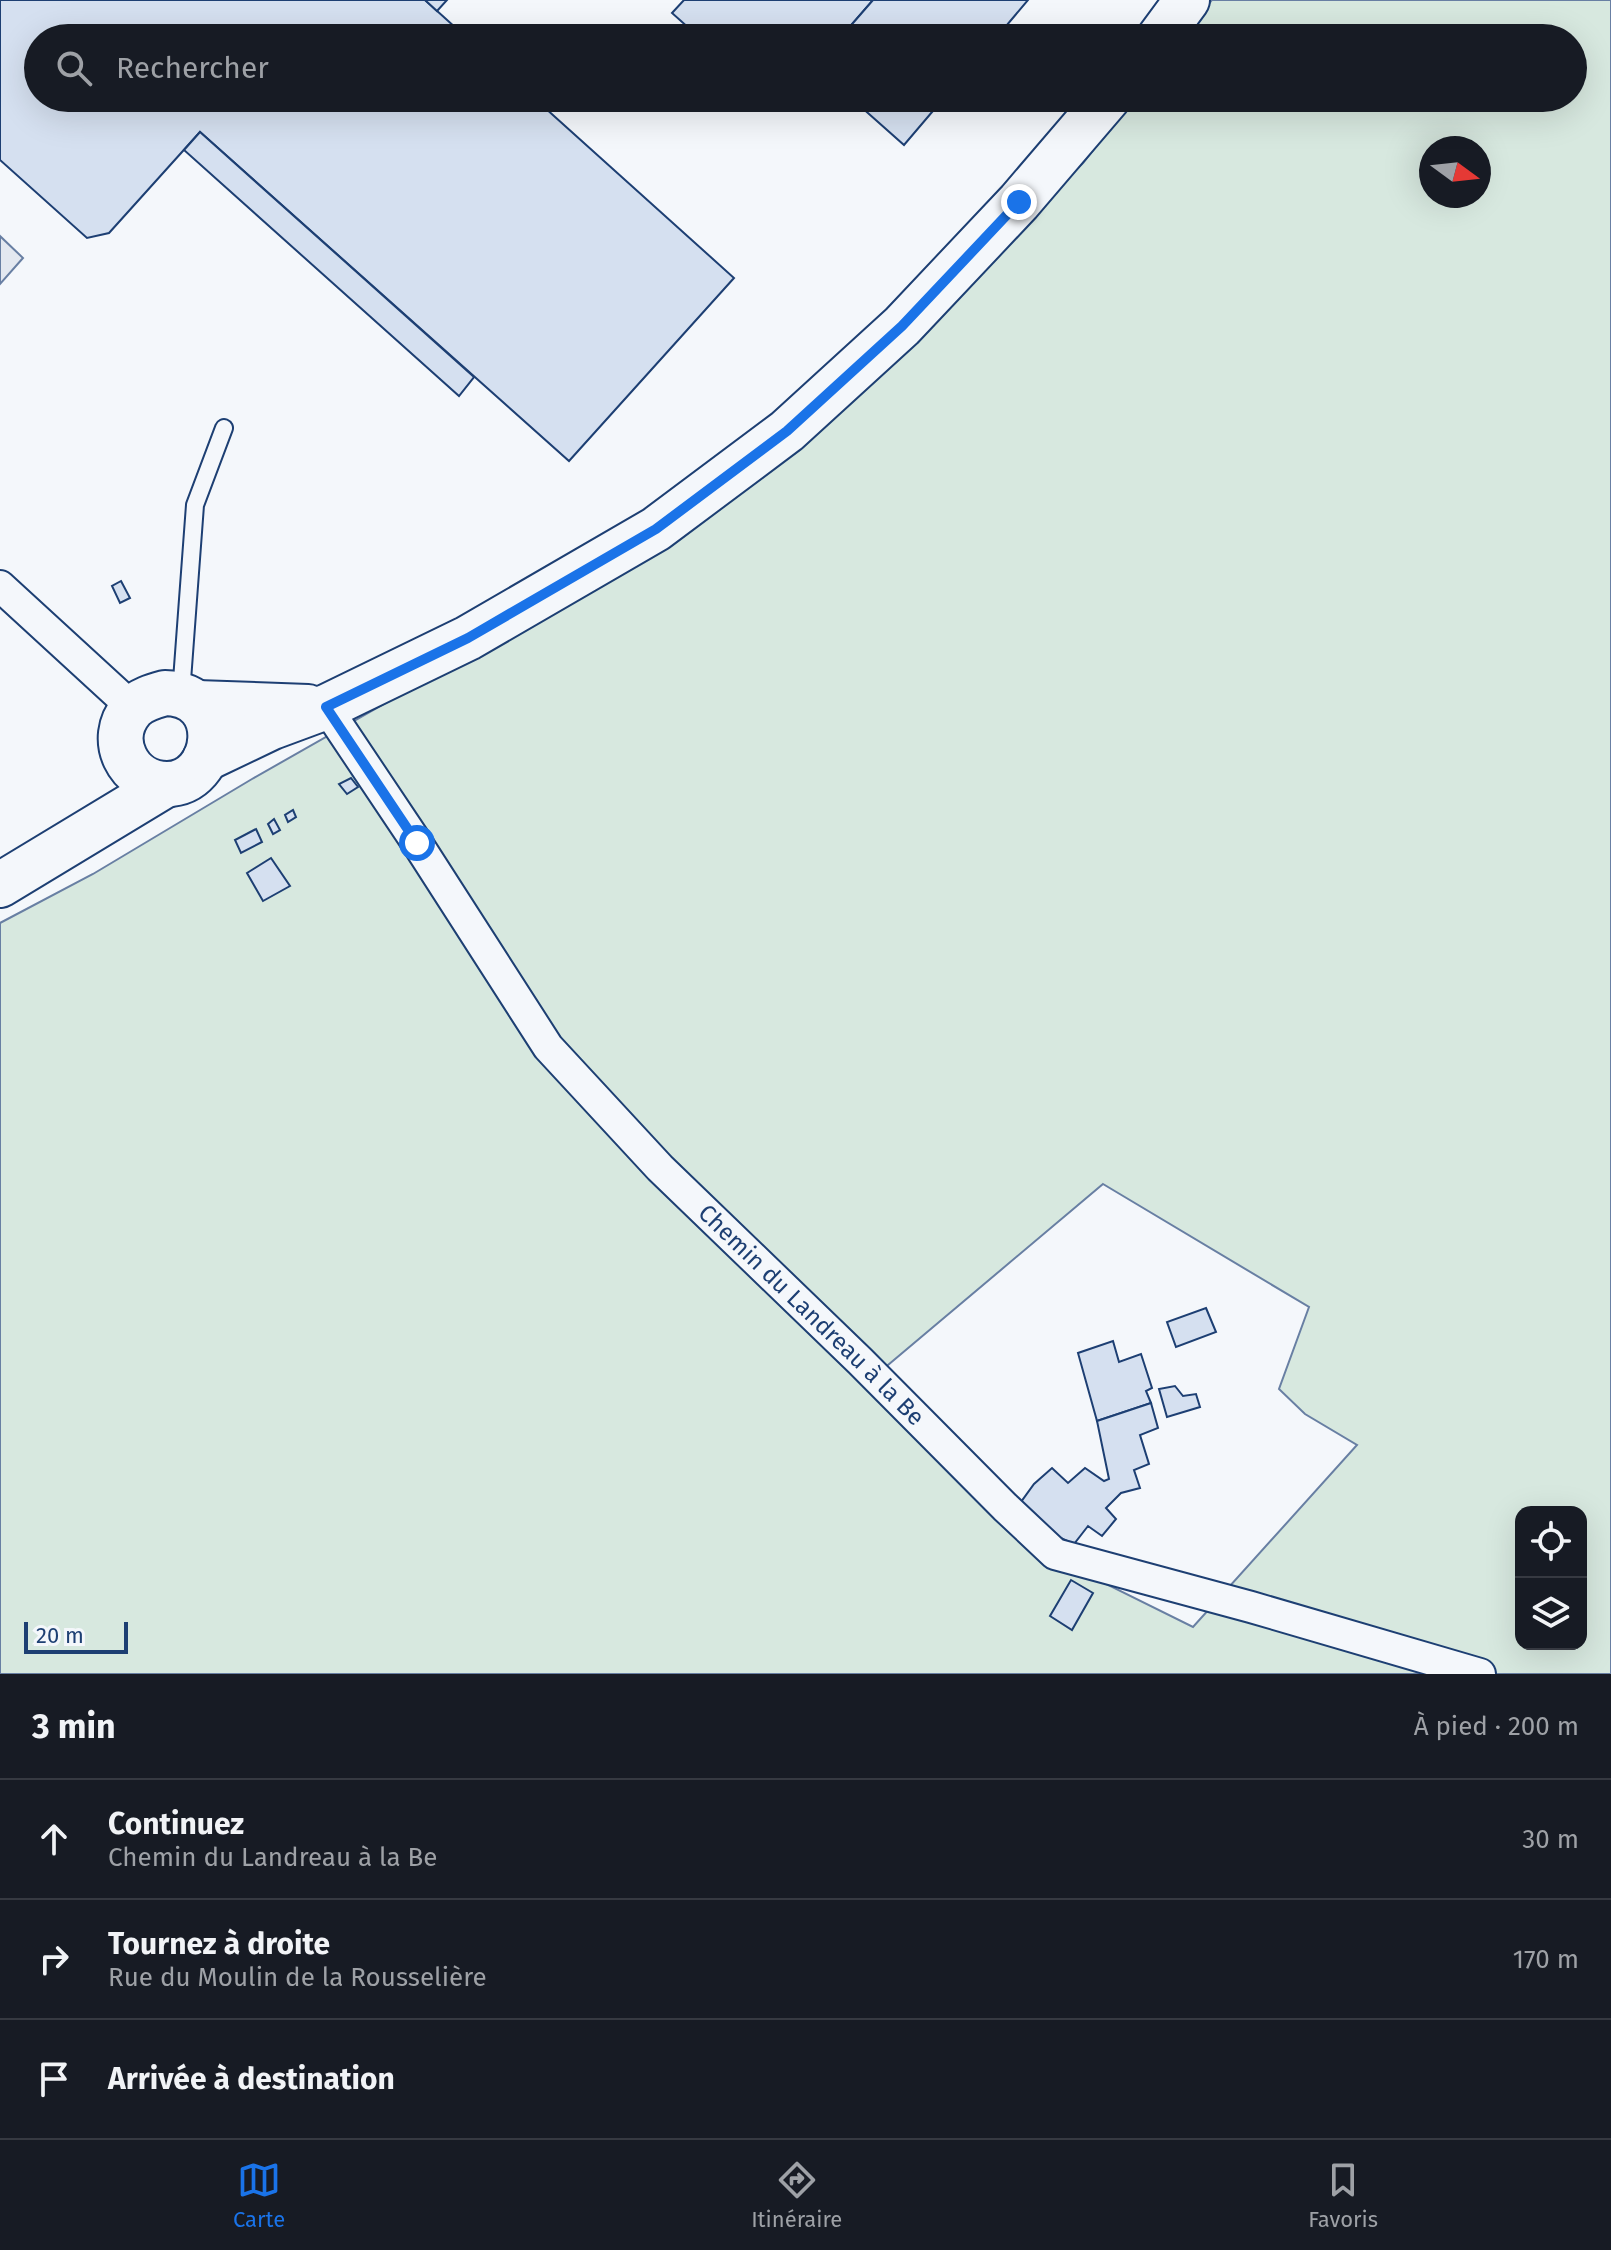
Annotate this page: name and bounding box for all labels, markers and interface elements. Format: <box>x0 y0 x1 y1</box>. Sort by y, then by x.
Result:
search box <box>24 24 1587 112</box>
icon: search <box>52 46 96 90</box>
text: Rechercher <box>116 50 269 86</box>
north arrow <box>1419 136 1491 208</box>
route end <box>1001 184 1037 220</box>
route start <box>399 825 435 861</box>
street label: Chemin du Landreau à la Be <box>693 1199 930 1431</box>
map controls <box>1515 1506 1587 1650</box>
button: locate <box>1515 1506 1587 1578</box>
button: layers <box>1515 1578 1587 1650</box>
scale bar <box>24 1618 128 1654</box>
text: 20 m <box>36 1622 84 1649</box>
text: 3 min <box>32 1706 116 1747</box>
text: À pied · 200 m <box>1414 1711 1579 1742</box>
text: Continuez <box>108 1806 244 1842</box>
icon: ahead <box>32 1817 76 1861</box>
text: 30 m <box>1522 1824 1579 1855</box>
text: Chemin du Landreau à la Be <box>108 1842 438 1873</box>
text: Tournez à droite <box>108 1926 330 1962</box>
icon: right <box>32 1937 76 1981</box>
text: 170 m <box>1513 1944 1579 1975</box>
text: Rue du Moulin de la Rousselière <box>108 1962 487 1993</box>
icon: arrive <box>32 2057 76 2101</box>
text: Arrivée à destination <box>108 2061 395 2097</box>
tab: Carte <box>233 2158 285 2233</box>
tab: Itinéraire <box>751 2158 842 2233</box>
tab: Favoris <box>1308 2158 1378 2233</box>

